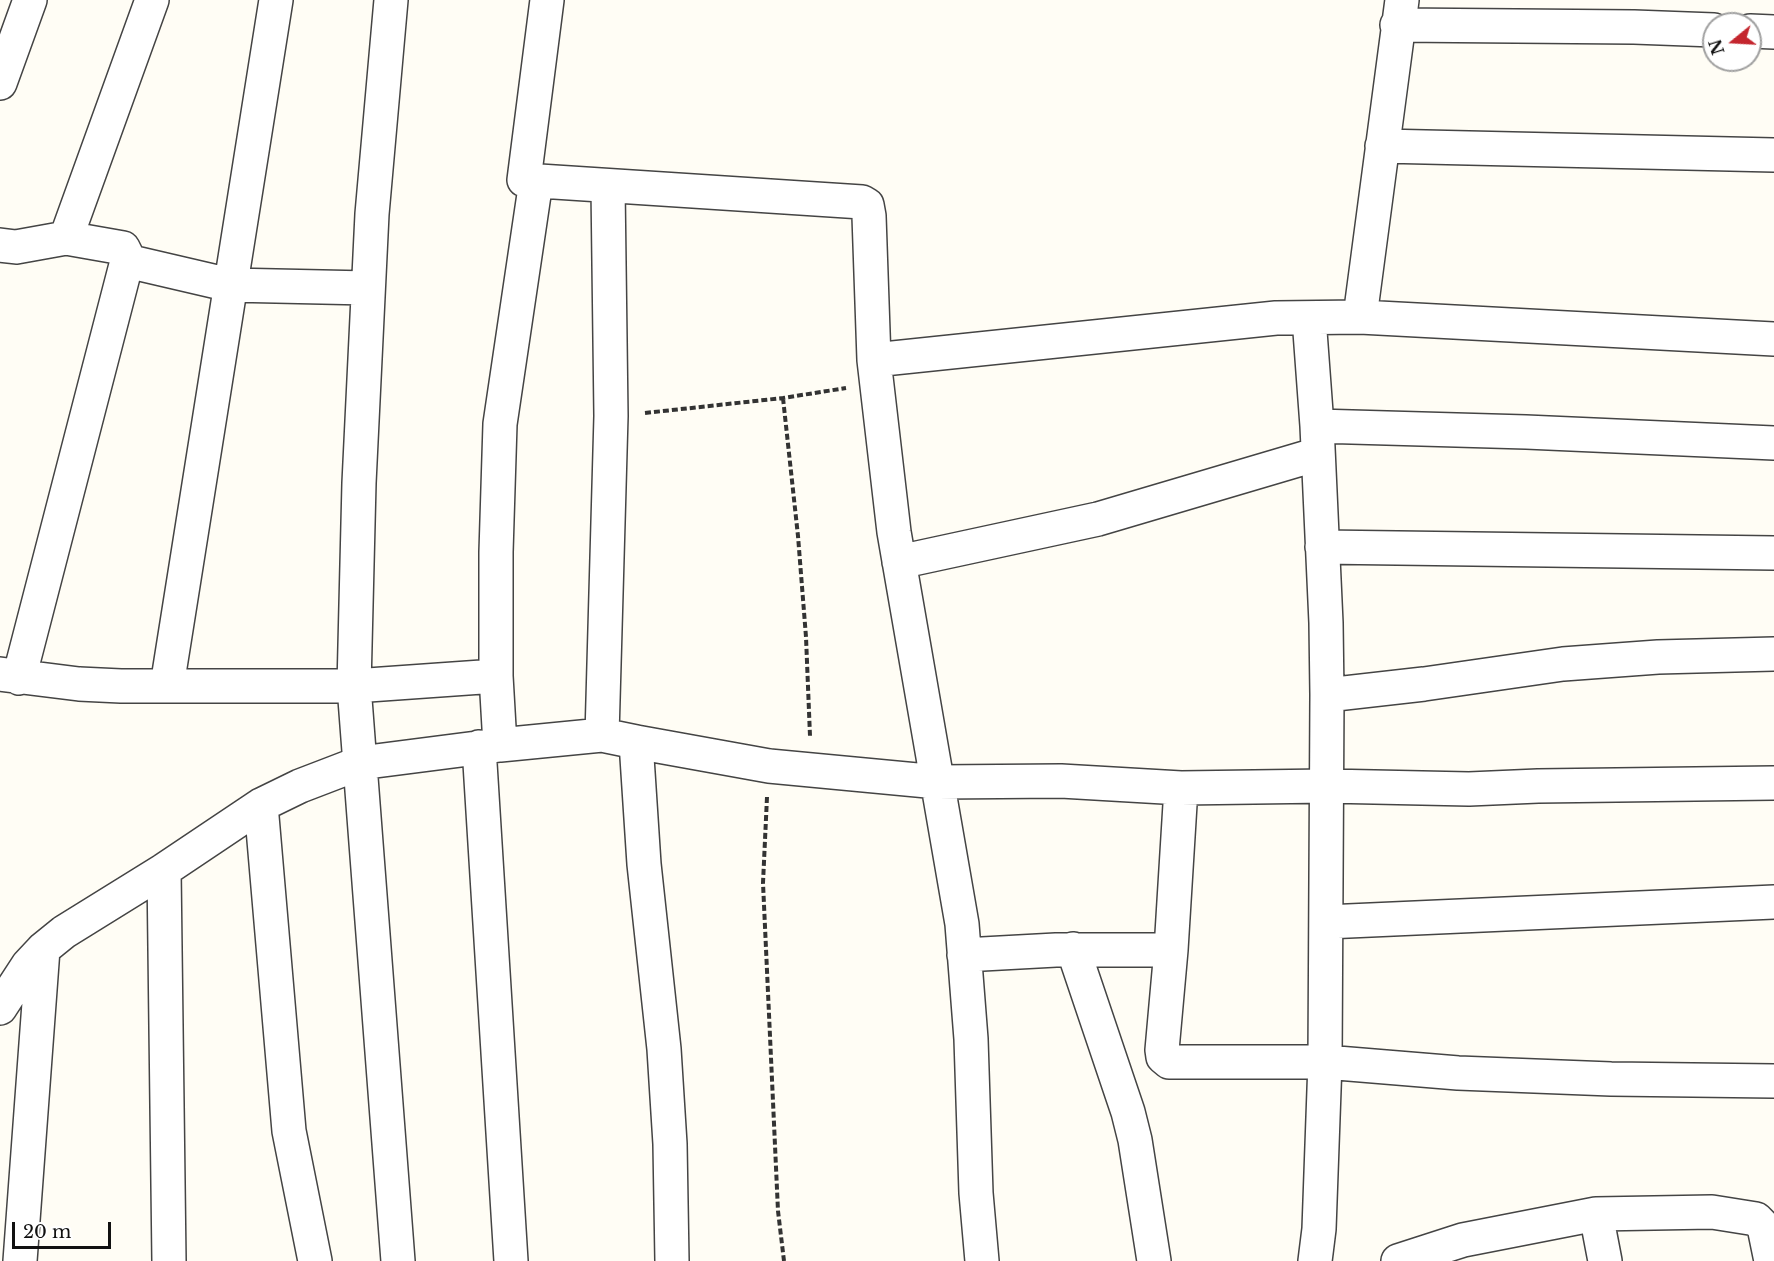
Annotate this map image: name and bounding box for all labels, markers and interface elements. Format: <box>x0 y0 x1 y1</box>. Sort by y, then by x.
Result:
north arrow <box>1702 12 1762 72</box>
text: N <box>1705 37 1729 57</box>
scale bar <box>15 1210 114 1248</box>
text: 20 m <box>23 1221 71 1243</box>

